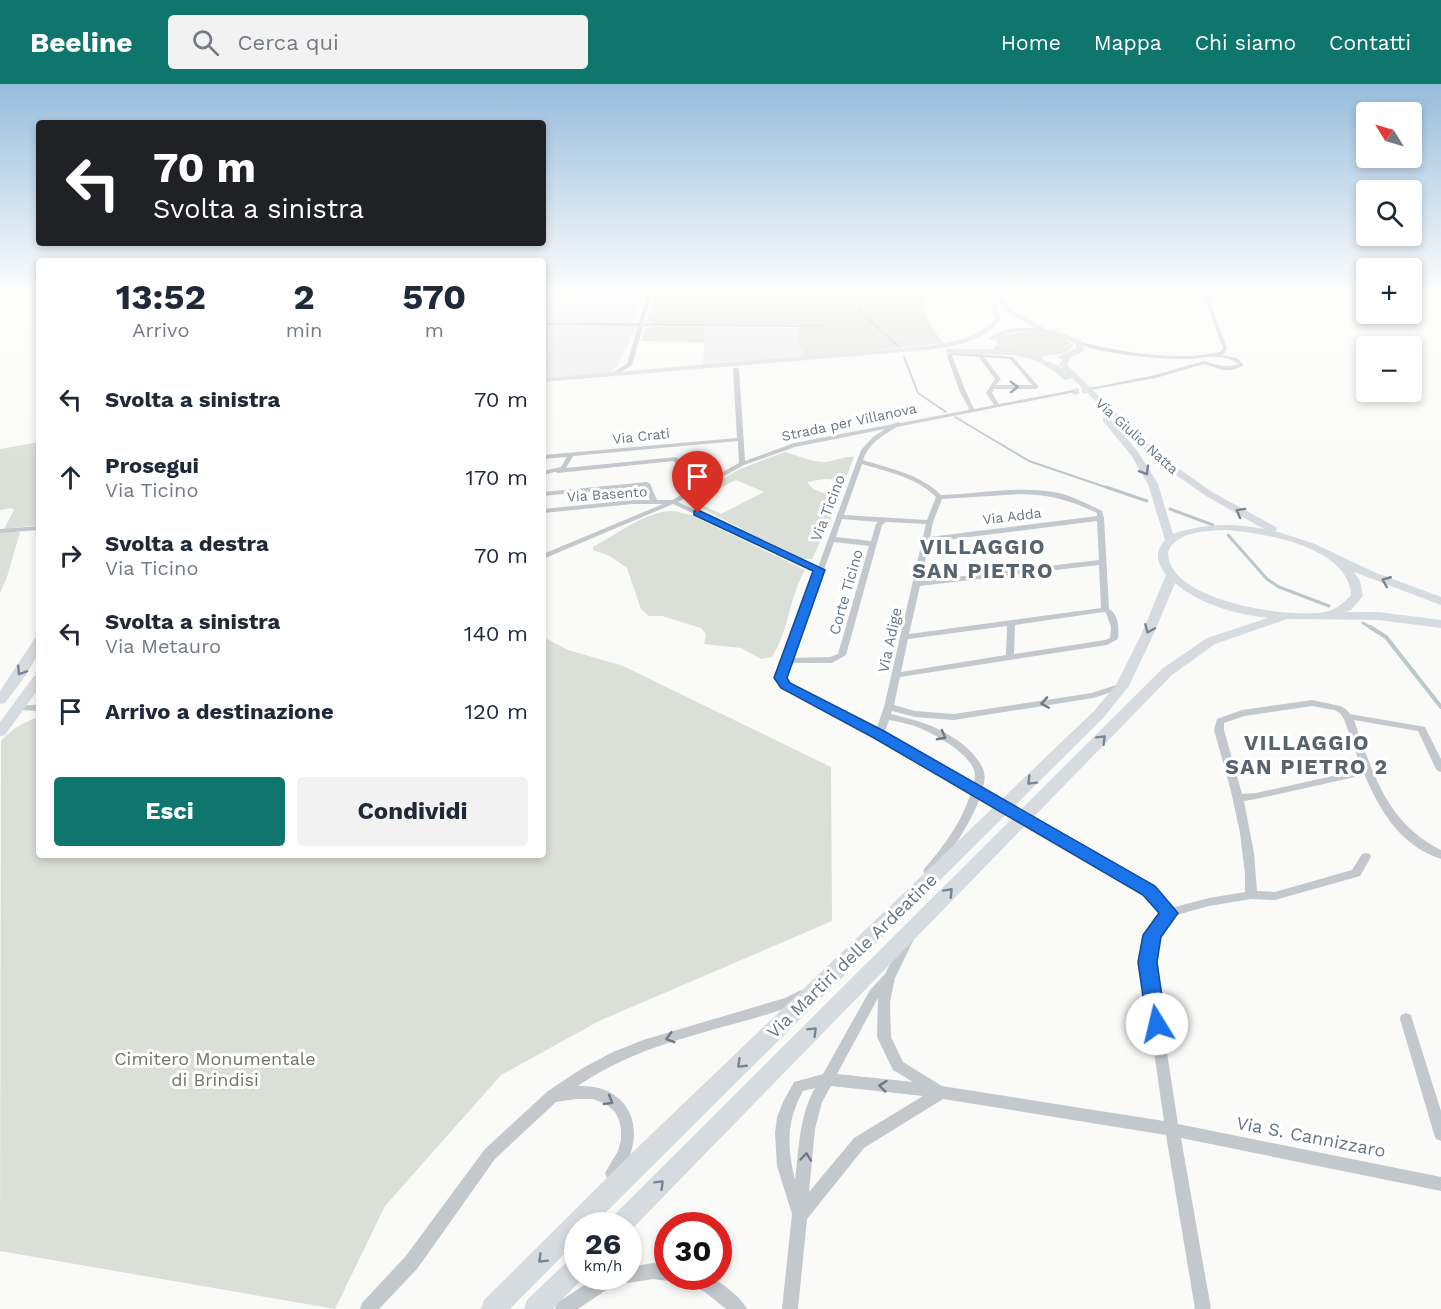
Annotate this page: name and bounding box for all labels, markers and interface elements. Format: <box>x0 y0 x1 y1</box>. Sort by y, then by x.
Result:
search box <box>168 15 588 69</box>
text: Beeline <box>30 26 132 59</box>
icon: search <box>189 26 222 59</box>
text: Cerca qui <box>237 30 339 55</box>
text: Home <box>1001 30 1061 55</box>
text: Mappa <box>1094 30 1162 55</box>
text: Chi siamo <box>1195 30 1296 55</box>
text: Contatti <box>1329 30 1411 55</box>
north arrow <box>1356 102 1422 168</box>
map controls <box>1356 102 1422 402</box>
text: 70 m <box>153 143 256 192</box>
icon: left <box>54 144 132 222</box>
button: search <box>1356 180 1422 246</box>
text: Svolta a sinistra <box>153 193 364 225</box>
button: + <box>1356 258 1422 324</box>
text: 13:52 <box>116 276 206 318</box>
text: 2 <box>293 276 315 318</box>
text: 570 <box>402 276 466 318</box>
text: Arrivo <box>132 318 189 342</box>
text: min <box>286 318 322 342</box>
text: m <box>425 318 444 342</box>
button: − <box>1356 336 1422 402</box>
one-way arrow <box>1010 381 1019 393</box>
icon: left <box>54 383 87 416</box>
text: Svolta a sinistra <box>105 387 280 412</box>
text: 70 m <box>474 387 528 412</box>
street label: Via Giulio Natta <box>1092 395 1182 477</box>
street label: Strada per Villanova <box>780 400 918 444</box>
street label: Via Crati <box>612 425 670 447</box>
pin <box>672 451 723 513</box>
text: Prosegui <box>105 453 199 478</box>
icon: arrive <box>681 460 714 493</box>
icon: ahead <box>54 461 87 494</box>
text: 170 m <box>465 465 528 490</box>
one-way arrow <box>1138 465 1150 475</box>
street label: Via Ticino <box>807 472 849 544</box>
text: Via Ticino <box>105 478 198 502</box>
street label: Via Basento <box>566 483 648 505</box>
street label: Via Adda <box>982 504 1042 528</box>
one-way arrow <box>1236 508 1246 519</box>
text: Svolta a destra <box>105 531 269 556</box>
district label: VILLAGGIO SAN PIETRO <box>912 534 1054 583</box>
icon: right <box>54 539 87 572</box>
text: 70 m <box>474 543 528 568</box>
street label: Corte Ticino <box>825 547 867 637</box>
text: Via Ticino <box>105 556 198 580</box>
one-way arrow <box>1381 576 1392 588</box>
street label: Via Adige <box>874 606 906 674</box>
text: Svolta a sinistra <box>105 609 280 634</box>
icon: left <box>54 617 87 650</box>
text: 140 m <box>464 621 528 646</box>
one-way arrow <box>1145 623 1157 634</box>
text: Via Metauro <box>105 634 221 658</box>
one-way arrow <box>17 665 28 676</box>
icon: arrive <box>54 695 87 728</box>
one-way arrow <box>1040 696 1050 708</box>
text: Arrivo a destinazione <box>105 699 334 724</box>
text: 120 m <box>464 699 528 724</box>
one-way arrow <box>935 729 946 740</box>
district label: VILLAGGIO SAN PIETRO 2 <box>1225 730 1389 779</box>
one-way arrow <box>1094 735 1105 746</box>
one-way arrow <box>1028 774 1039 785</box>
button: Esci <box>54 777 285 846</box>
button: Condividi <box>297 777 528 846</box>
street label: Via Martiri delle Ardeatine <box>762 869 941 1042</box>
one-way arrow <box>942 888 953 899</box>
position arrow <box>1125 992 1189 1056</box>
one-way arrow <box>805 1028 816 1039</box>
one-way arrow <box>665 1031 676 1043</box>
park label: Cimitero Monumentale di Brindisi <box>114 1048 316 1090</box>
one-way arrow <box>737 1056 748 1067</box>
one-way arrow <box>879 1080 888 1093</box>
one-way arrow <box>603 1093 613 1105</box>
street label: Via S. Cannizzaro <box>1235 1112 1388 1161</box>
one-way arrow <box>799 1152 812 1161</box>
one-way arrow <box>653 1181 664 1192</box>
speed limit sign: 30 <box>654 1212 732 1290</box>
text: 26 <box>585 1226 621 1261</box>
one-way arrow <box>539 1252 550 1263</box>
text: km/h <box>584 1257 622 1275</box>

